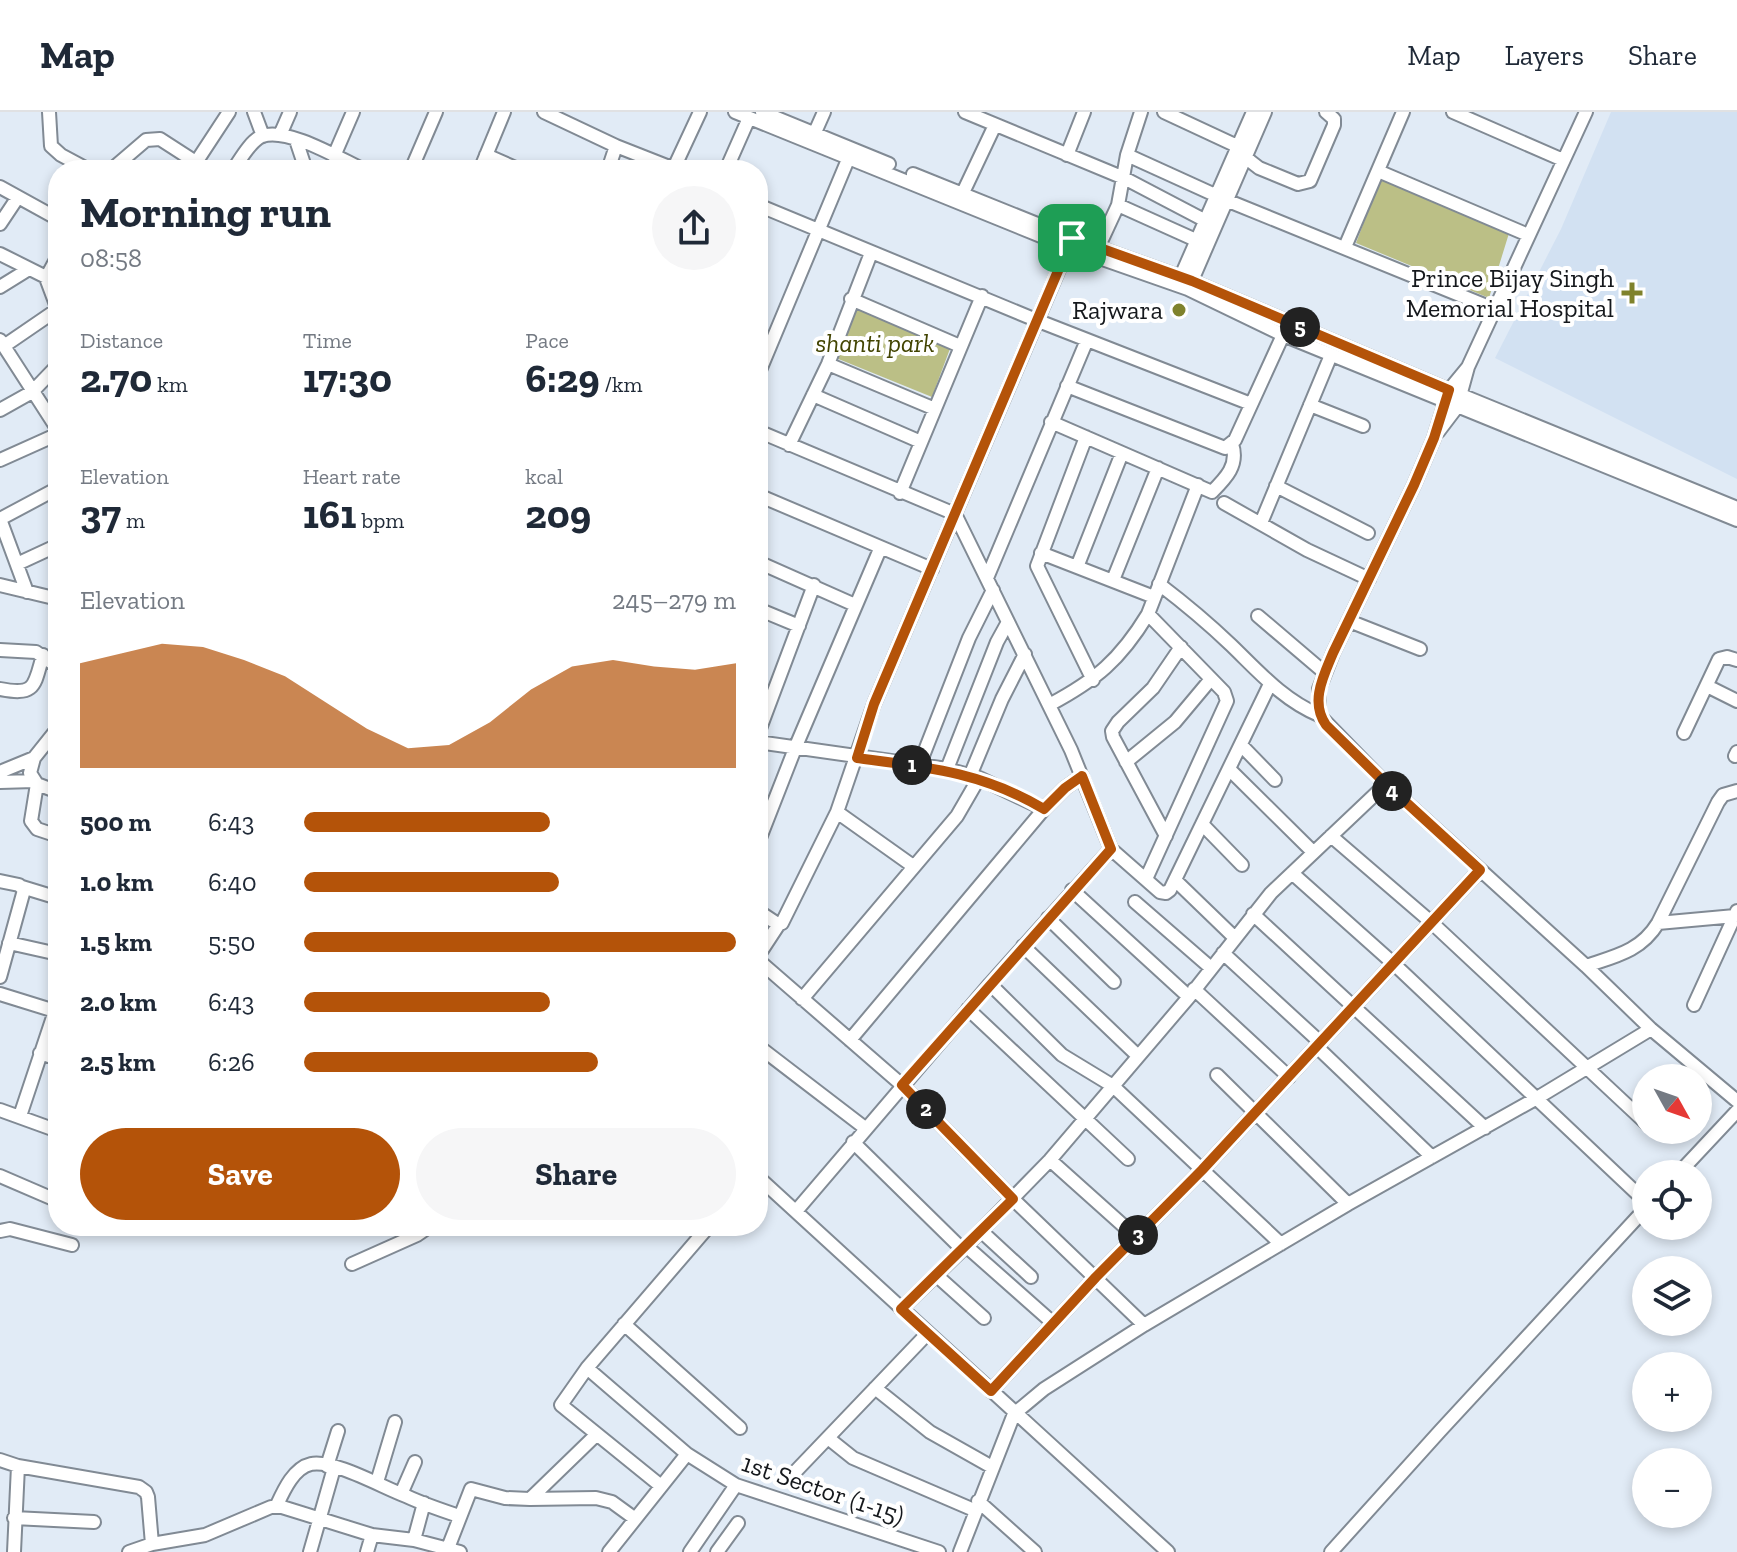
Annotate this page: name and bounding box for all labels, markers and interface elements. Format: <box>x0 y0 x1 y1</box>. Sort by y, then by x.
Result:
text: Map <box>40 32 115 78</box>
text: Map <box>1407 39 1461 72</box>
text: Layers <box>1505 39 1584 72</box>
text: Share <box>1628 39 1697 72</box>
text: Morning run <box>80 185 331 238</box>
button: share <box>652 186 736 270</box>
pin <box>1038 204 1106 272</box>
icon: arrive <box>1050 216 1094 260</box>
text: 08:58 <box>80 242 142 274</box>
place label: Prince Bijay Singh Memorial Hospital <box>1406 262 1614 324</box>
marker: Prince Bijay Singh Memorial Hospital <box>1621 282 1643 304</box>
place label: Rajwara <box>1072 294 1163 326</box>
marker: Rajwara <box>1170 301 1188 319</box>
pin: 5 <box>1280 307 1320 347</box>
text: 5 <box>1294 313 1306 340</box>
text: Distance <box>80 327 163 354</box>
text: Time <box>303 327 352 354</box>
text: Pace <box>525 327 569 354</box>
park label: shanti park <box>815 327 935 359</box>
text: 2.70 <box>80 354 152 402</box>
text: 17:30 <box>303 354 392 402</box>
text: 6:29 <box>525 354 600 402</box>
text: km <box>152 371 188 398</box>
text: /km <box>600 371 642 398</box>
text: Elevation <box>80 463 169 490</box>
text: Heart rate <box>303 463 401 490</box>
text: kcal <box>525 463 563 490</box>
text: 37 <box>80 490 121 538</box>
text: 161 <box>303 490 356 538</box>
text: 209 <box>525 490 591 538</box>
text: m <box>121 507 145 534</box>
text: bpm <box>356 507 404 534</box>
text: Elevation <box>80 584 185 616</box>
text: 245–279 m <box>612 584 736 616</box>
pin: 1 <box>892 745 932 785</box>
text: 1 <box>908 751 916 778</box>
pin: 4 <box>1372 771 1412 811</box>
text: 4 <box>1386 777 1398 804</box>
text: 500 m <box>80 806 151 838</box>
text: 6:43 <box>208 806 254 838</box>
text: 1.0 km <box>80 866 153 898</box>
text: 6:40 <box>208 866 257 898</box>
text: 1.5 km <box>80 926 152 958</box>
text: 5:50 <box>208 926 255 958</box>
text: 2.0 km <box>80 986 157 1018</box>
text: 6:43 <box>208 986 254 1018</box>
text: 2.5 km <box>80 1046 155 1078</box>
text: 6:26 <box>208 1046 255 1078</box>
north arrow <box>1632 1064 1712 1144</box>
map controls <box>1632 1064 1712 1528</box>
pin: 2 <box>906 1089 946 1129</box>
text: 2 <box>920 1095 932 1122</box>
button: Save <box>80 1128 400 1220</box>
button: Share <box>416 1128 736 1220</box>
button: locate <box>1632 1160 1712 1240</box>
pin: 3 <box>1118 1215 1158 1255</box>
text: 3 <box>1132 1221 1144 1248</box>
button: layers <box>1632 1256 1712 1336</box>
button: + <box>1632 1352 1712 1432</box>
street label: 1st Sector (1-15) <box>738 1446 908 1532</box>
button: − <box>1632 1448 1712 1528</box>

